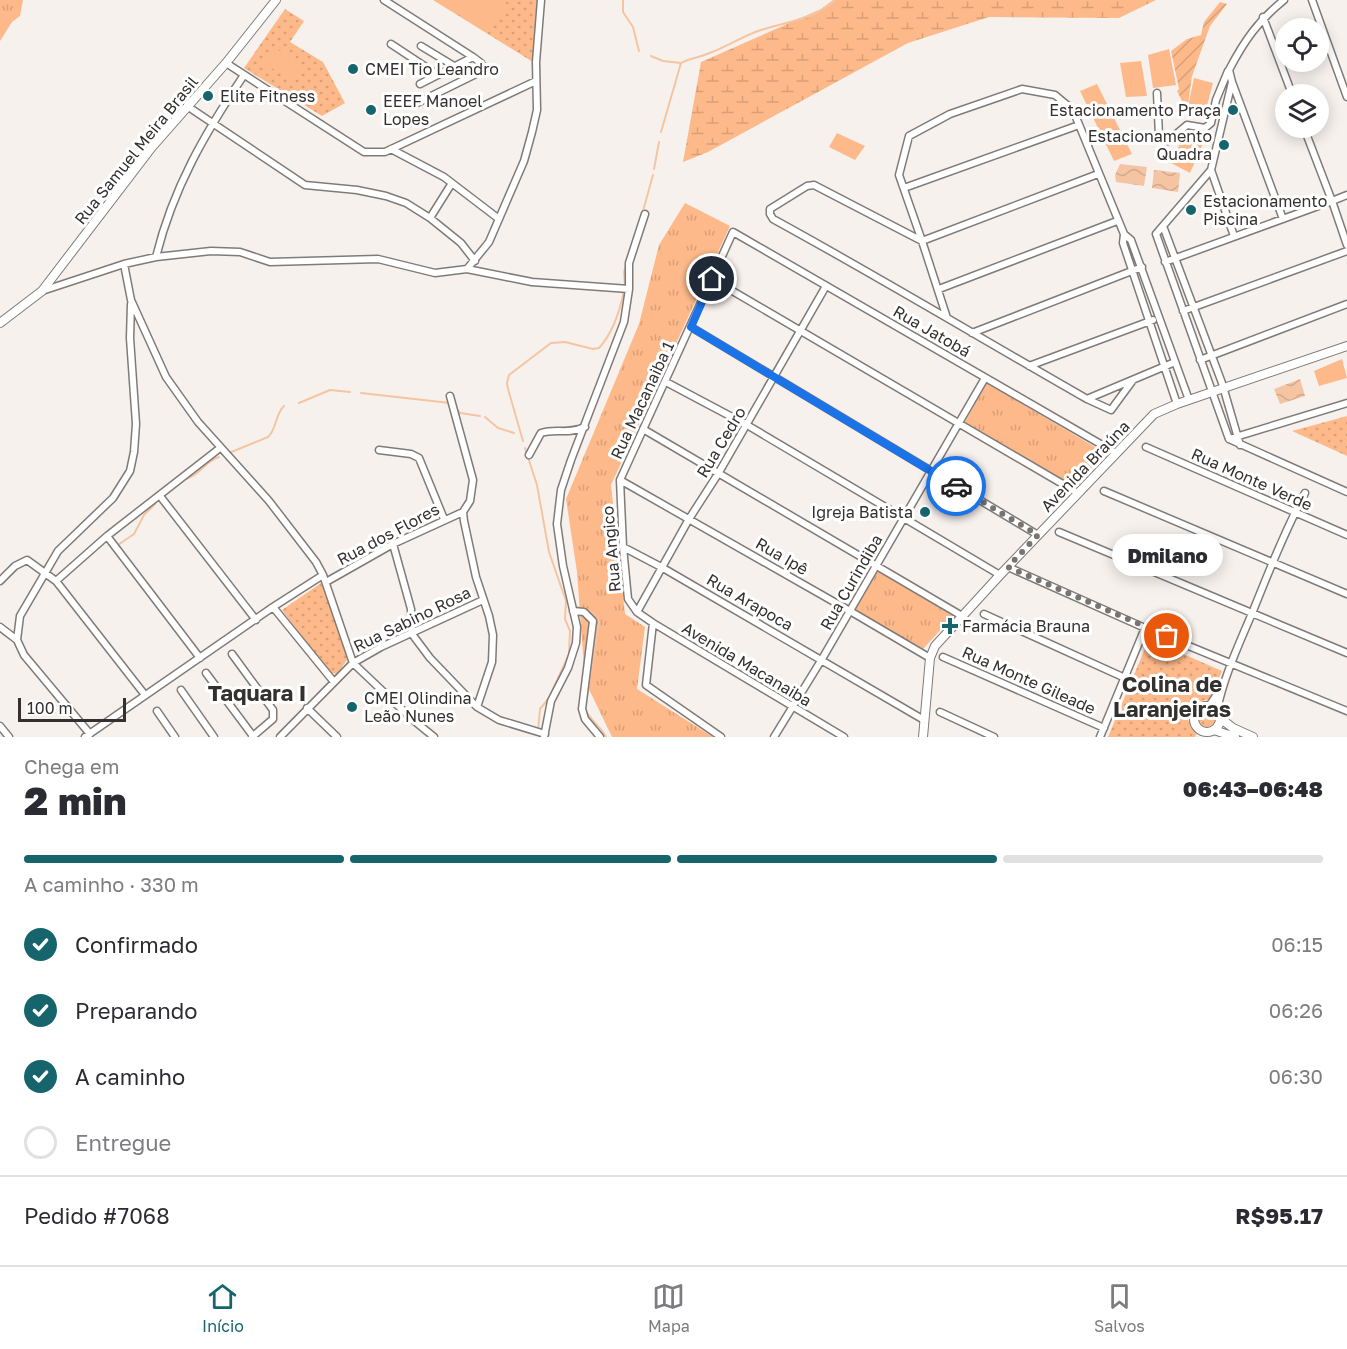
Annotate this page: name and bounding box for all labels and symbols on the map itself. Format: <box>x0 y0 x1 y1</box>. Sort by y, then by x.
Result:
place label: CMEI Tio Leandro <box>365 59 499 79</box>
marker: CMEI Tio Leandro <box>346 62 360 76</box>
street label: Rua Samuel Meira Brasil <box>70 72 202 228</box>
place label: Elite Fitness <box>220 86 315 106</box>
marker: Elite Fitness <box>201 89 215 103</box>
place label: EEEF Manoel Lopes <box>383 91 482 129</box>
place label: Estacionamento Praça <box>1049 100 1221 120</box>
marker: EEEF Manoel Lopes <box>364 103 378 117</box>
marker: Estacionamento Praça <box>1226 103 1240 117</box>
place label: Estacionamento Quadra <box>1088 126 1212 164</box>
marker: Estacionamento Quadra <box>1217 138 1231 152</box>
place label: Estacionamento Piscina <box>1203 191 1327 229</box>
marker: Estacionamento Piscina <box>1184 203 1198 217</box>
pin <box>686 253 737 304</box>
street label: Rua Jatobá <box>890 301 974 361</box>
street label: Rua Macanaiba 1 <box>606 338 678 462</box>
street label: Rua Cedro <box>692 403 750 481</box>
street label: Avenida Braúna <box>1036 416 1134 516</box>
street label: Rua Monte Verde <box>1188 443 1316 515</box>
courier <box>926 456 986 516</box>
street label: Rua dos Flores <box>333 499 443 569</box>
place label: Igreja Batista <box>811 502 913 522</box>
street label: Rua Angico <box>597 505 625 593</box>
marker: Igreja Batista <box>918 505 932 519</box>
street label: Rua Curindiba <box>816 531 886 633</box>
street label: Rua Ipê <box>752 533 812 579</box>
callout: Dmilano <box>1112 534 1222 576</box>
street label: Rua Arapoca <box>703 569 797 635</box>
street label: Rua Sabino Rosa <box>350 582 474 656</box>
pin <box>1141 610 1192 661</box>
place label: Farmácia Brauna <box>962 616 1090 636</box>
street label: Avenida Macanaiba <box>679 617 815 711</box>
marker: Farmácia Brauna <box>943 619 957 633</box>
street label: Rua Monte Gileade <box>959 642 1099 718</box>
district label: Colina de Laranjeiras <box>1113 670 1231 722</box>
district label: Taquara I <box>208 679 306 706</box>
place label: CMEI Olindina Leão Nunes <box>364 688 472 726</box>
scale bar <box>18 695 126 722</box>
marker: CMEI Olindina Leão Nunes <box>345 700 359 714</box>

